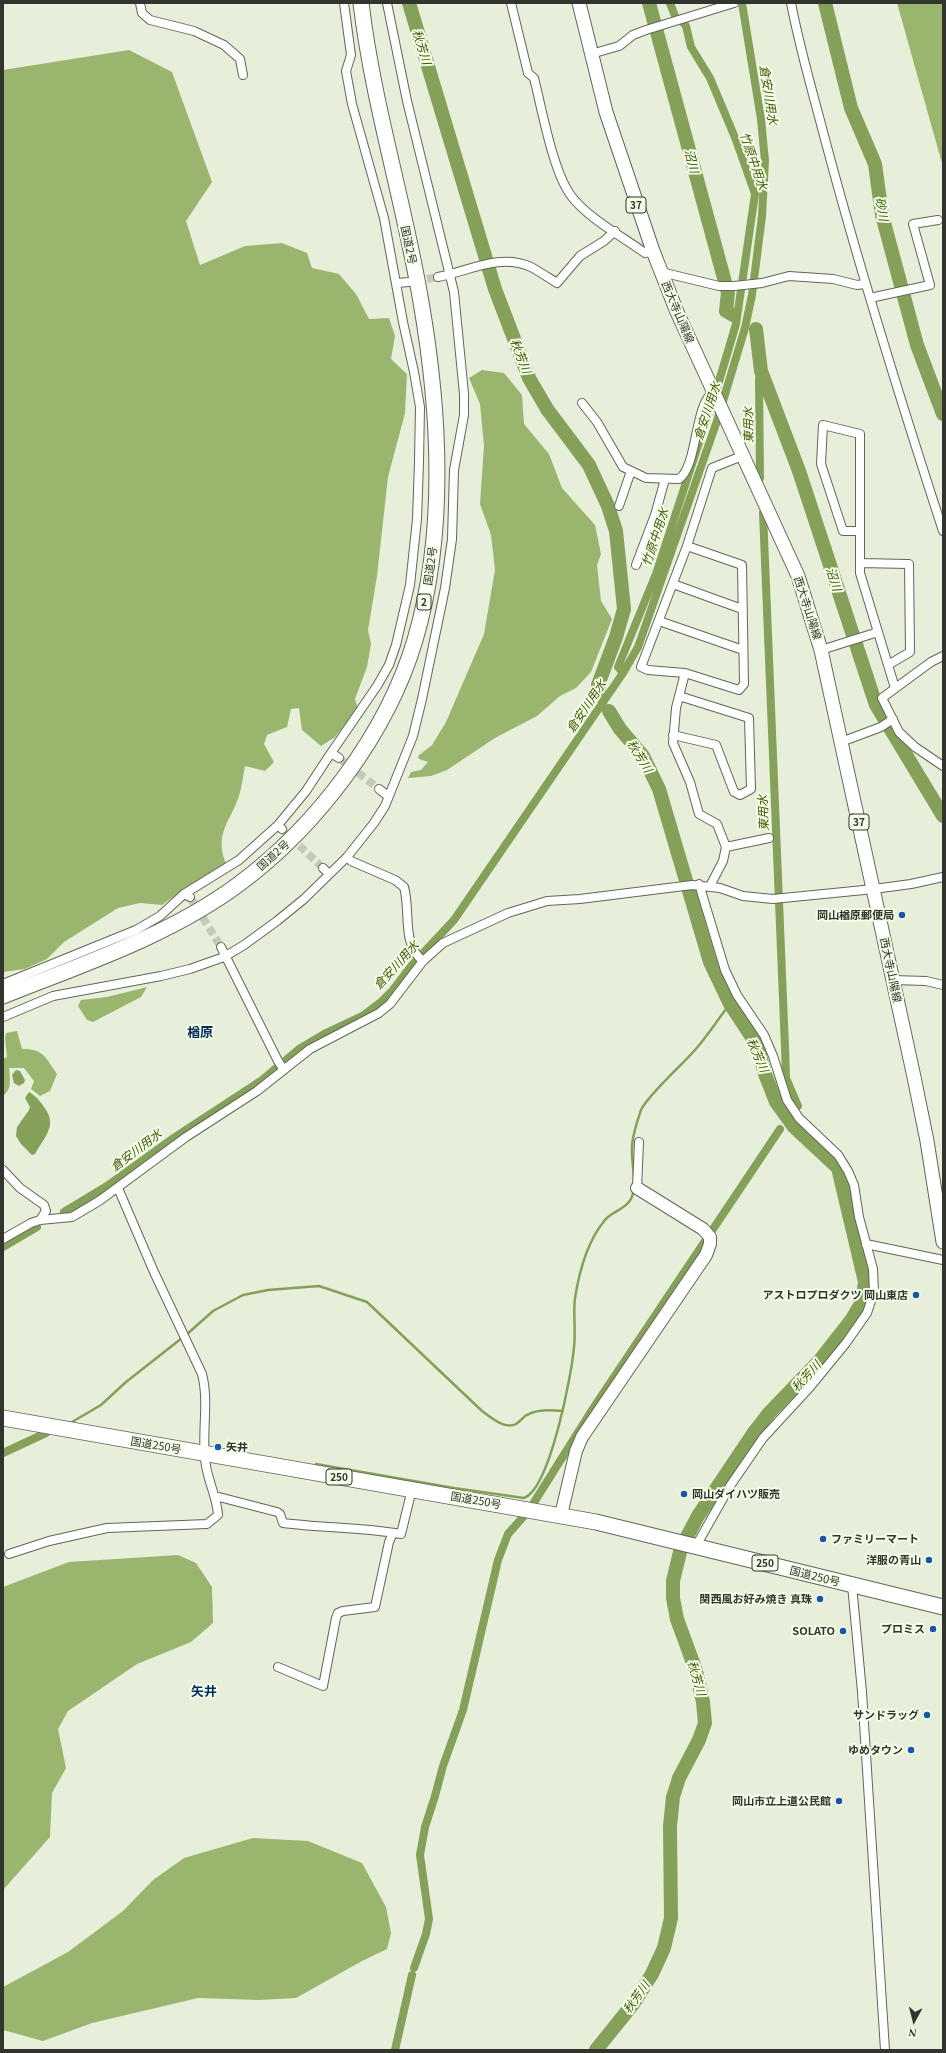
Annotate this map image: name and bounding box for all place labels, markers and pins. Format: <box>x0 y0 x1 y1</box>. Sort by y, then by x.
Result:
place label: 岡山楢原郵便局 <box>817 908 894 922</box>
marker: 岡山楢原郵便局 <box>897 910 907 920</box>
place label: アストロプロダクツ 岡山東店 <box>763 1288 908 1302</box>
marker: アストロプロダクツ 岡山東店 <box>911 1290 921 1300</box>
place label: 矢井 <box>226 1440 248 1454</box>
marker: 矢井 <box>213 1442 223 1452</box>
place label: 岡山ダイハツ販売 <box>692 1487 780 1501</box>
marker: 岡山ダイハツ販売 <box>679 1489 689 1499</box>
place label: ファミリーマート <box>831 1532 919 1546</box>
marker: ファミリーマート <box>818 1534 828 1544</box>
place label: 洋服の青山 <box>866 1553 921 1567</box>
marker: 洋服の青山 <box>924 1555 934 1565</box>
place label: 関西風お好み焼き 真珠 <box>700 1592 812 1606</box>
marker: 関西風お好み焼き 真珠 <box>815 1594 825 1604</box>
place label: プロミス <box>881 1622 925 1636</box>
place label: SOLATO <box>792 1624 835 1638</box>
marker: プロミス <box>928 1624 938 1634</box>
marker: SOLATO <box>838 1626 848 1636</box>
place label: サンドラッグ <box>853 1708 919 1722</box>
marker: サンドラッグ <box>922 1710 932 1720</box>
place label: ゆめタウン <box>848 1743 903 1757</box>
marker: ゆめタウン <box>906 1745 916 1755</box>
place label: 岡山市立上道公民館 <box>732 1794 831 1808</box>
marker: 岡山市立上道公民館 <box>834 1796 844 1806</box>

